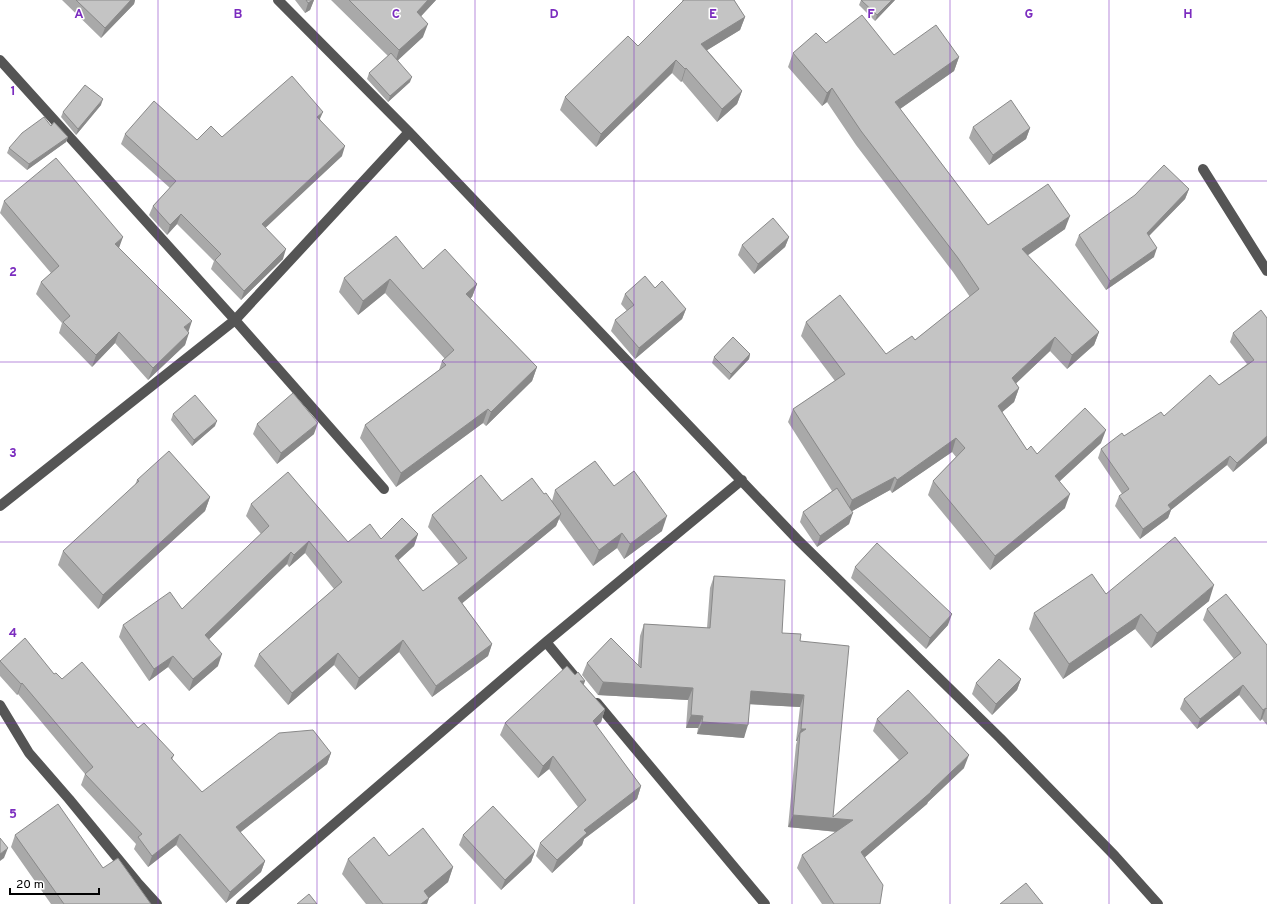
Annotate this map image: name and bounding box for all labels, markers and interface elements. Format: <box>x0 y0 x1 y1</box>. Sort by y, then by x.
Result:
text: A <box>74 7 84 23</box>
text: B <box>234 7 243 23</box>
text: C <box>392 7 400 23</box>
text: D <box>549 7 559 23</box>
text: E <box>709 7 717 23</box>
text: F <box>867 7 875 23</box>
text: G <box>1025 7 1034 23</box>
text: H <box>1183 7 1193 23</box>
text: 1 <box>10 84 16 100</box>
text: 2 <box>9 265 17 281</box>
text: 3 <box>9 446 17 462</box>
text: 4 <box>9 626 17 642</box>
text: 5 <box>9 807 17 823</box>
scale bar <box>10 870 99 896</box>
text: 20 m <box>16 877 44 893</box>

